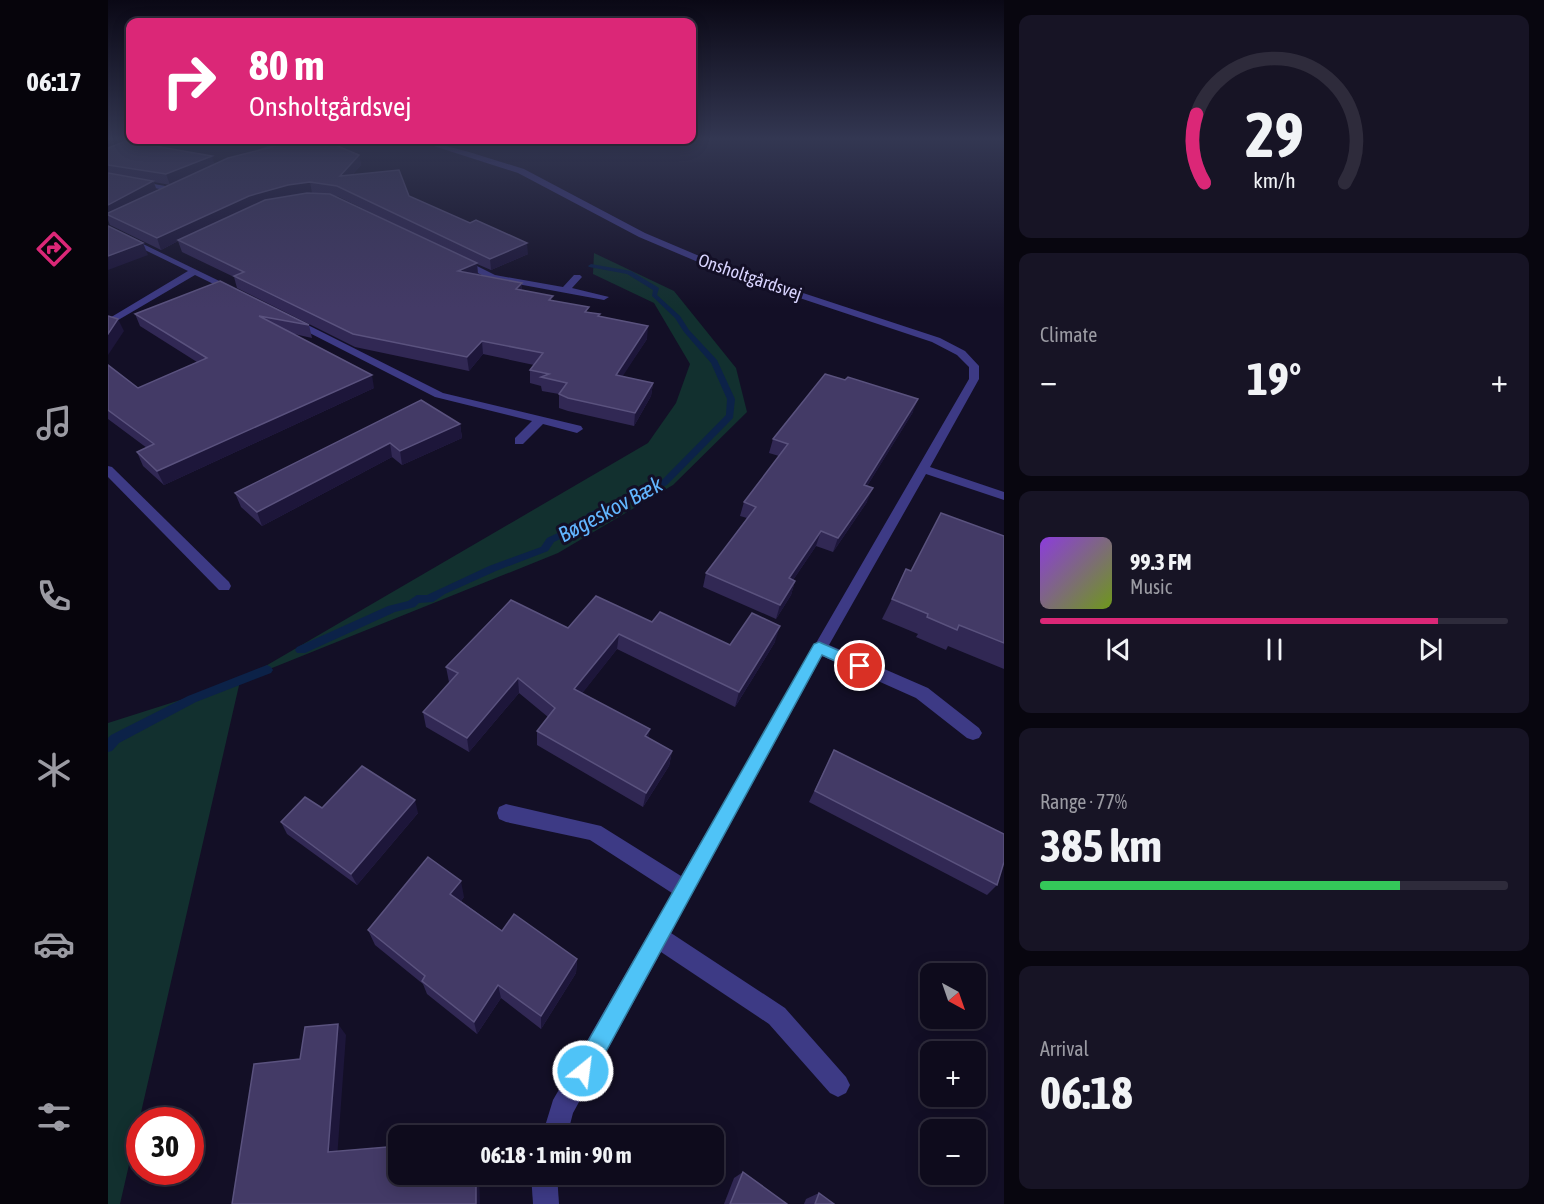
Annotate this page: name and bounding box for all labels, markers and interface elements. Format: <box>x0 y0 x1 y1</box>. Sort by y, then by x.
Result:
text: 80 m <box>249 41 324 89</box>
icon: right <box>150 42 228 120</box>
text: 06:17 <box>26 66 82 97</box>
text: Onsholtgårdsvej <box>249 91 411 122</box>
text: 29 <box>1245 100 1303 171</box>
text: km/h <box>1253 169 1295 194</box>
icon: directions <box>33 228 75 270</box>
street label: Onsholtgårdsvej <box>696 249 805 304</box>
text: Climate <box>1040 323 1097 346</box>
text: 19° <box>1247 353 1301 405</box>
text: − <box>1040 361 1057 399</box>
text: + <box>1491 361 1508 399</box>
icon: music <box>33 402 75 444</box>
water label: Bøgeskov Bæk <box>553 471 667 547</box>
text: 99.3 FM <box>1130 549 1192 575</box>
icon: phone <box>33 575 75 617</box>
text: Music <box>1130 575 1172 598</box>
icon: previous <box>1102 633 1135 666</box>
icon: pause <box>1258 633 1291 666</box>
icon: next <box>1414 633 1447 666</box>
pin <box>834 640 885 691</box>
icon: arrive <box>843 649 876 682</box>
icon: climate <box>33 749 75 791</box>
text: Range · 77% <box>1040 790 1127 813</box>
text: 385 km <box>1040 820 1162 872</box>
icon: car <box>33 923 75 965</box>
north arrow <box>920 963 986 1029</box>
map controls <box>920 963 986 1185</box>
text: Arrival <box>1040 1037 1089 1060</box>
position arrow <box>551 1039 615 1103</box>
button: + <box>920 1041 986 1107</box>
text: 06:18 <box>1040 1067 1133 1119</box>
icon: filters <box>33 1096 75 1138</box>
speed limit sign: 30 <box>126 1107 204 1185</box>
button: − <box>920 1119 986 1185</box>
text: 06:18 · 1 min · 90 m <box>480 1142 632 1168</box>

